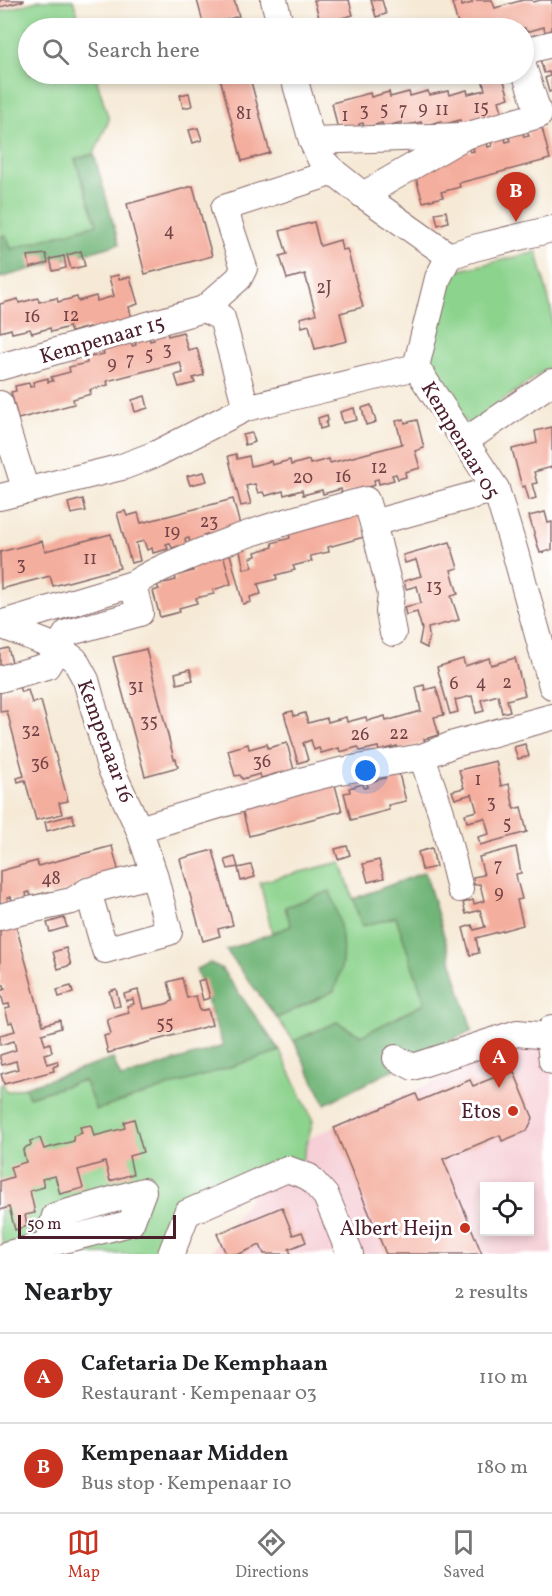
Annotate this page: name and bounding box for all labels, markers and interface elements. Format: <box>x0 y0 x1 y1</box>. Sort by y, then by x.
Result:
search box <box>18 18 534 84</box>
icon: search <box>39 35 72 68</box>
text: Search here <box>87 36 200 67</box>
house number: 15 <box>473 96 489 121</box>
house number: 9 <box>418 97 428 122</box>
house number: 5 <box>380 98 388 123</box>
house number: 7 <box>399 98 407 123</box>
house number: 11 <box>435 98 449 123</box>
house number: 3 <box>359 99 369 124</box>
house number: 81 <box>236 102 252 127</box>
house number: 1 <box>342 104 348 129</box>
pin: B <box>496 172 536 222</box>
house number: 4 <box>164 219 174 244</box>
house number: 2J <box>316 276 332 301</box>
house number: 12 <box>63 304 79 329</box>
house number: 16 <box>24 305 40 330</box>
street label: Kempenaar 15 <box>37 309 167 369</box>
house number: 3 <box>162 338 172 363</box>
house number: 5 <box>145 343 153 365</box>
house number: 7 <box>126 348 134 373</box>
house number: 9 <box>107 352 117 377</box>
street label: Kempenaar 05 <box>413 376 506 505</box>
house number: 12 <box>371 456 387 481</box>
house number: 16 <box>335 465 351 490</box>
house number: 20 <box>293 466 313 491</box>
house number: 23 <box>200 510 218 535</box>
house number: 19 <box>164 520 180 545</box>
house number: 11 <box>83 547 97 572</box>
house number: 3 <box>16 553 26 578</box>
house number: 13 <box>426 575 442 600</box>
house number: 4 <box>476 671 486 696</box>
house number: 2 <box>502 671 512 696</box>
house number: 6 <box>449 672 459 697</box>
house number: 31 <box>128 675 144 700</box>
street label: Kempenaar 16 <box>69 676 140 807</box>
house number: 35 <box>140 710 158 735</box>
house number: 32 <box>22 719 40 744</box>
house number: 22 <box>389 722 409 747</box>
house number: 26 <box>351 723 369 748</box>
house number: 36 <box>253 750 271 775</box>
house number: 36 <box>31 752 49 777</box>
your location <box>351 756 380 785</box>
house number: 1 <box>475 768 481 793</box>
house number: 3 <box>486 791 496 816</box>
house number: 5 <box>503 812 511 837</box>
house number: 7 <box>494 854 502 879</box>
house number: 48 <box>41 867 61 892</box>
house number: 9 <box>494 881 504 906</box>
house number: 55 <box>156 1012 174 1037</box>
pin: A <box>480 1038 518 1088</box>
place label: Etos <box>461 1098 501 1127</box>
marker: Etos <box>506 1104 520 1118</box>
map controls <box>480 1182 534 1236</box>
button: locate <box>480 1182 534 1236</box>
scale bar <box>18 1212 176 1240</box>
text: 50 m <box>27 1214 61 1236</box>
place label: Albert Heijn <box>340 1215 453 1244</box>
marker: Albert Heijn <box>458 1221 472 1235</box>
text: Nearby <box>24 1275 113 1311</box>
text: 2 results <box>454 1279 528 1307</box>
text: Cafetaria De Kemphaan <box>81 1349 328 1380</box>
text: A <box>36 1364 51 1392</box>
text: 110 m <box>479 1364 528 1392</box>
text: Restaurant · Kempenaar 03 <box>81 1380 317 1408</box>
text: Kempenaar Midden <box>81 1439 288 1470</box>
text: B <box>37 1454 50 1482</box>
text: 180 m <box>476 1454 528 1482</box>
text: Bus stop · Kempenaar 10 <box>81 1470 292 1498</box>
tab: Map <box>67 1526 100 1584</box>
tab: Directions <box>235 1526 309 1584</box>
tab: Saved <box>443 1526 485 1584</box>

